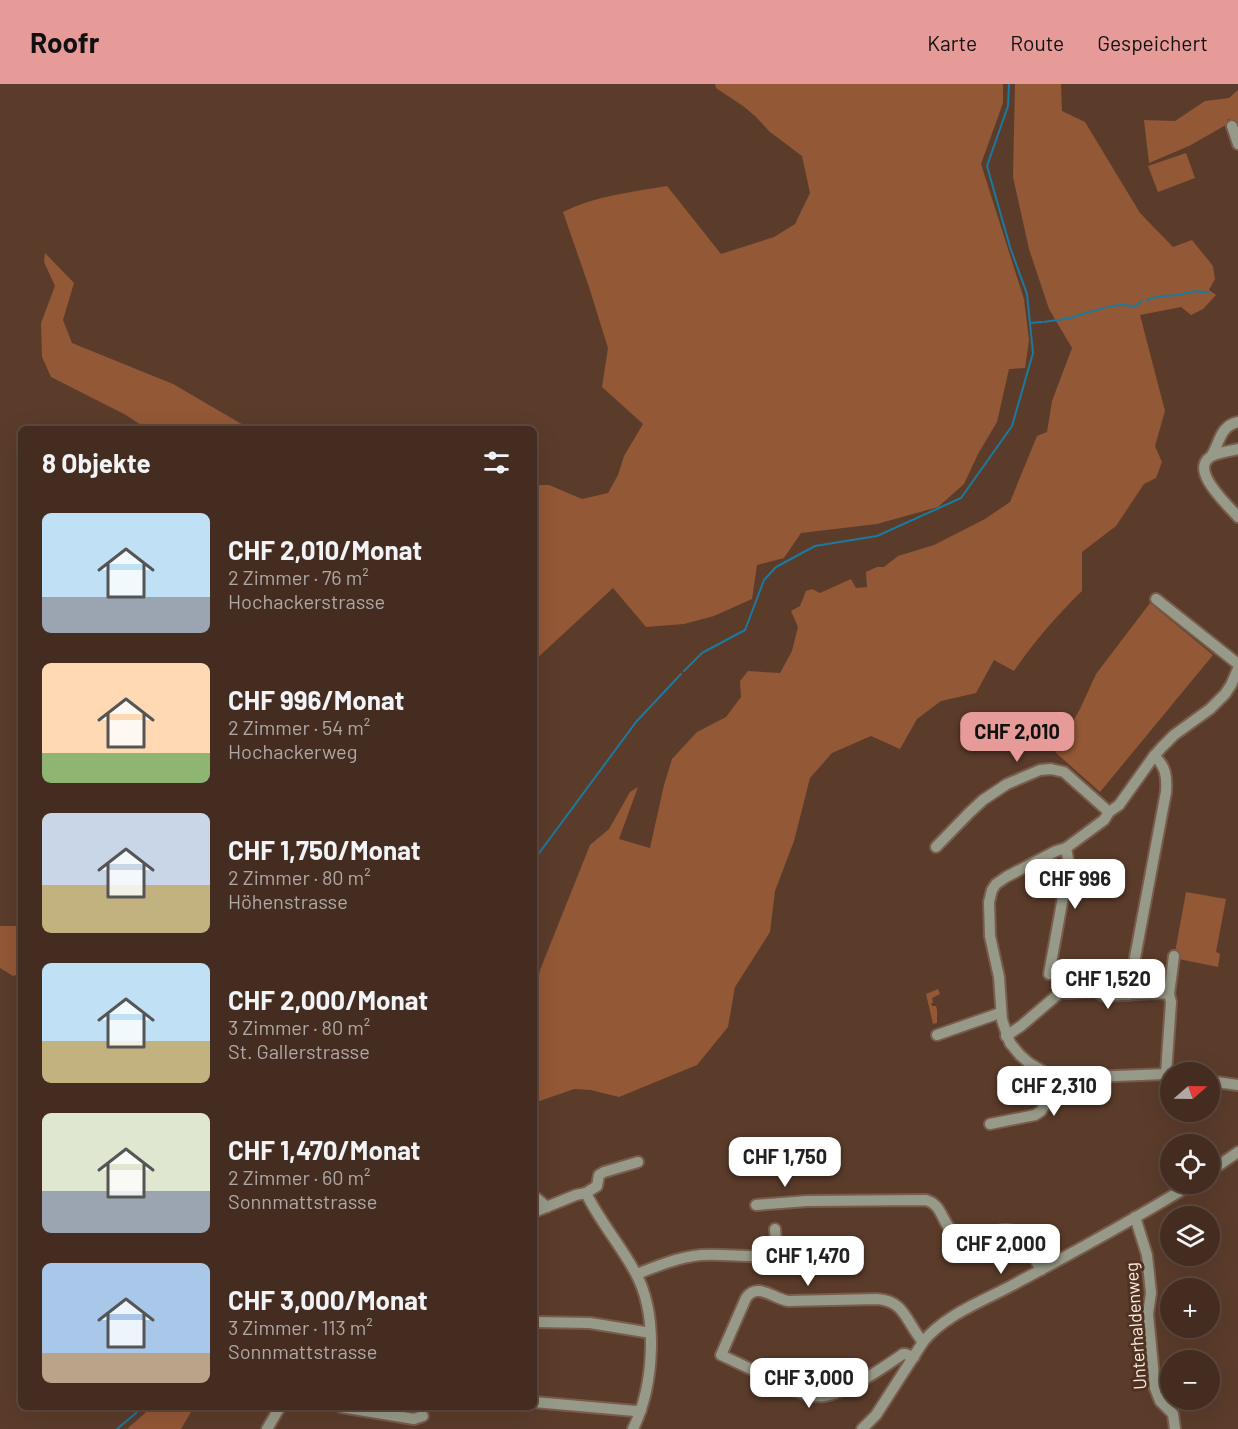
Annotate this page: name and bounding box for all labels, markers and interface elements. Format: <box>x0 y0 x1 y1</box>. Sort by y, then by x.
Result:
text: Roofr <box>30 25 99 59</box>
text: Karte <box>927 30 977 55</box>
text: Route <box>1010 30 1064 55</box>
text: Gespeichert <box>1097 30 1208 55</box>
icon: filters <box>480 446 513 479</box>
text: 8 Objekte <box>42 447 151 478</box>
text: CHF 2,010/Monat <box>228 534 422 565</box>
icon: home <box>90 537 162 609</box>
text: 2 Zimmer · 76 m² <box>228 565 369 589</box>
text: Hochackerstrasse <box>228 589 385 613</box>
text: CHF 996/Monat <box>228 684 404 715</box>
icon: home <box>90 687 162 759</box>
pin: CHF 2,010 <box>948 712 1086 763</box>
text: 2 Zimmer · 54 m² <box>228 715 370 739</box>
text: CHF 2,010 <box>974 719 1060 743</box>
text: Hochackerweg <box>228 739 357 763</box>
text: CHF 1,750/Monat <box>228 834 421 865</box>
icon: home <box>90 837 162 909</box>
pin: CHF 996 <box>1020 859 1130 910</box>
text: 2 Zimmer · 80 m² <box>228 865 371 889</box>
text: CHF 996 <box>1039 866 1111 890</box>
text: Höhenstrasse <box>228 889 348 913</box>
pin: CHF 1,520 <box>1039 959 1177 1010</box>
text: CHF 1,520 <box>1065 966 1151 990</box>
text: CHF 2,000/Monat <box>228 984 428 1015</box>
icon: home <box>90 987 162 1059</box>
text: 3 Zimmer · 80 m² <box>228 1015 370 1039</box>
text: St. Gallerstrasse <box>228 1039 370 1063</box>
north arrow <box>1160 1062 1220 1122</box>
map controls <box>1160 1062 1220 1410</box>
pin: CHF 2,310 <box>985 1066 1123 1117</box>
text: CHF 2,310 <box>1011 1073 1097 1097</box>
text: CHF 1,470/Monat <box>228 1134 420 1165</box>
button: locate <box>1160 1134 1220 1194</box>
icon: home <box>90 1137 162 1209</box>
pin: CHF 1,750 <box>716 1137 854 1188</box>
text: CHF 1,750 <box>743 1144 827 1168</box>
text: 2 Zimmer · 60 m² <box>228 1165 371 1189</box>
text: Sonnmattstrasse <box>228 1189 377 1213</box>
button: layers <box>1160 1206 1220 1266</box>
pin: CHF 2,000 <box>932 1224 1070 1275</box>
text: CHF 2,000 <box>956 1231 1046 1255</box>
pin: CHF 1,470 <box>739 1236 877 1287</box>
text: CHF 1,470 <box>766 1243 850 1267</box>
street label: Unterhaldenweg <box>1120 1262 1150 1391</box>
button: + <box>1160 1278 1220 1338</box>
text: CHF 3,000/Monat <box>228 1284 428 1315</box>
icon: home <box>90 1287 162 1359</box>
text: 3 Zimmer · 113 m² <box>228 1315 373 1339</box>
text: Sonnmattstrasse <box>228 1339 377 1363</box>
button: − <box>1160 1350 1220 1410</box>
pin: CHF 3,000 <box>740 1358 878 1409</box>
text: CHF 3,000 <box>764 1365 854 1389</box>

